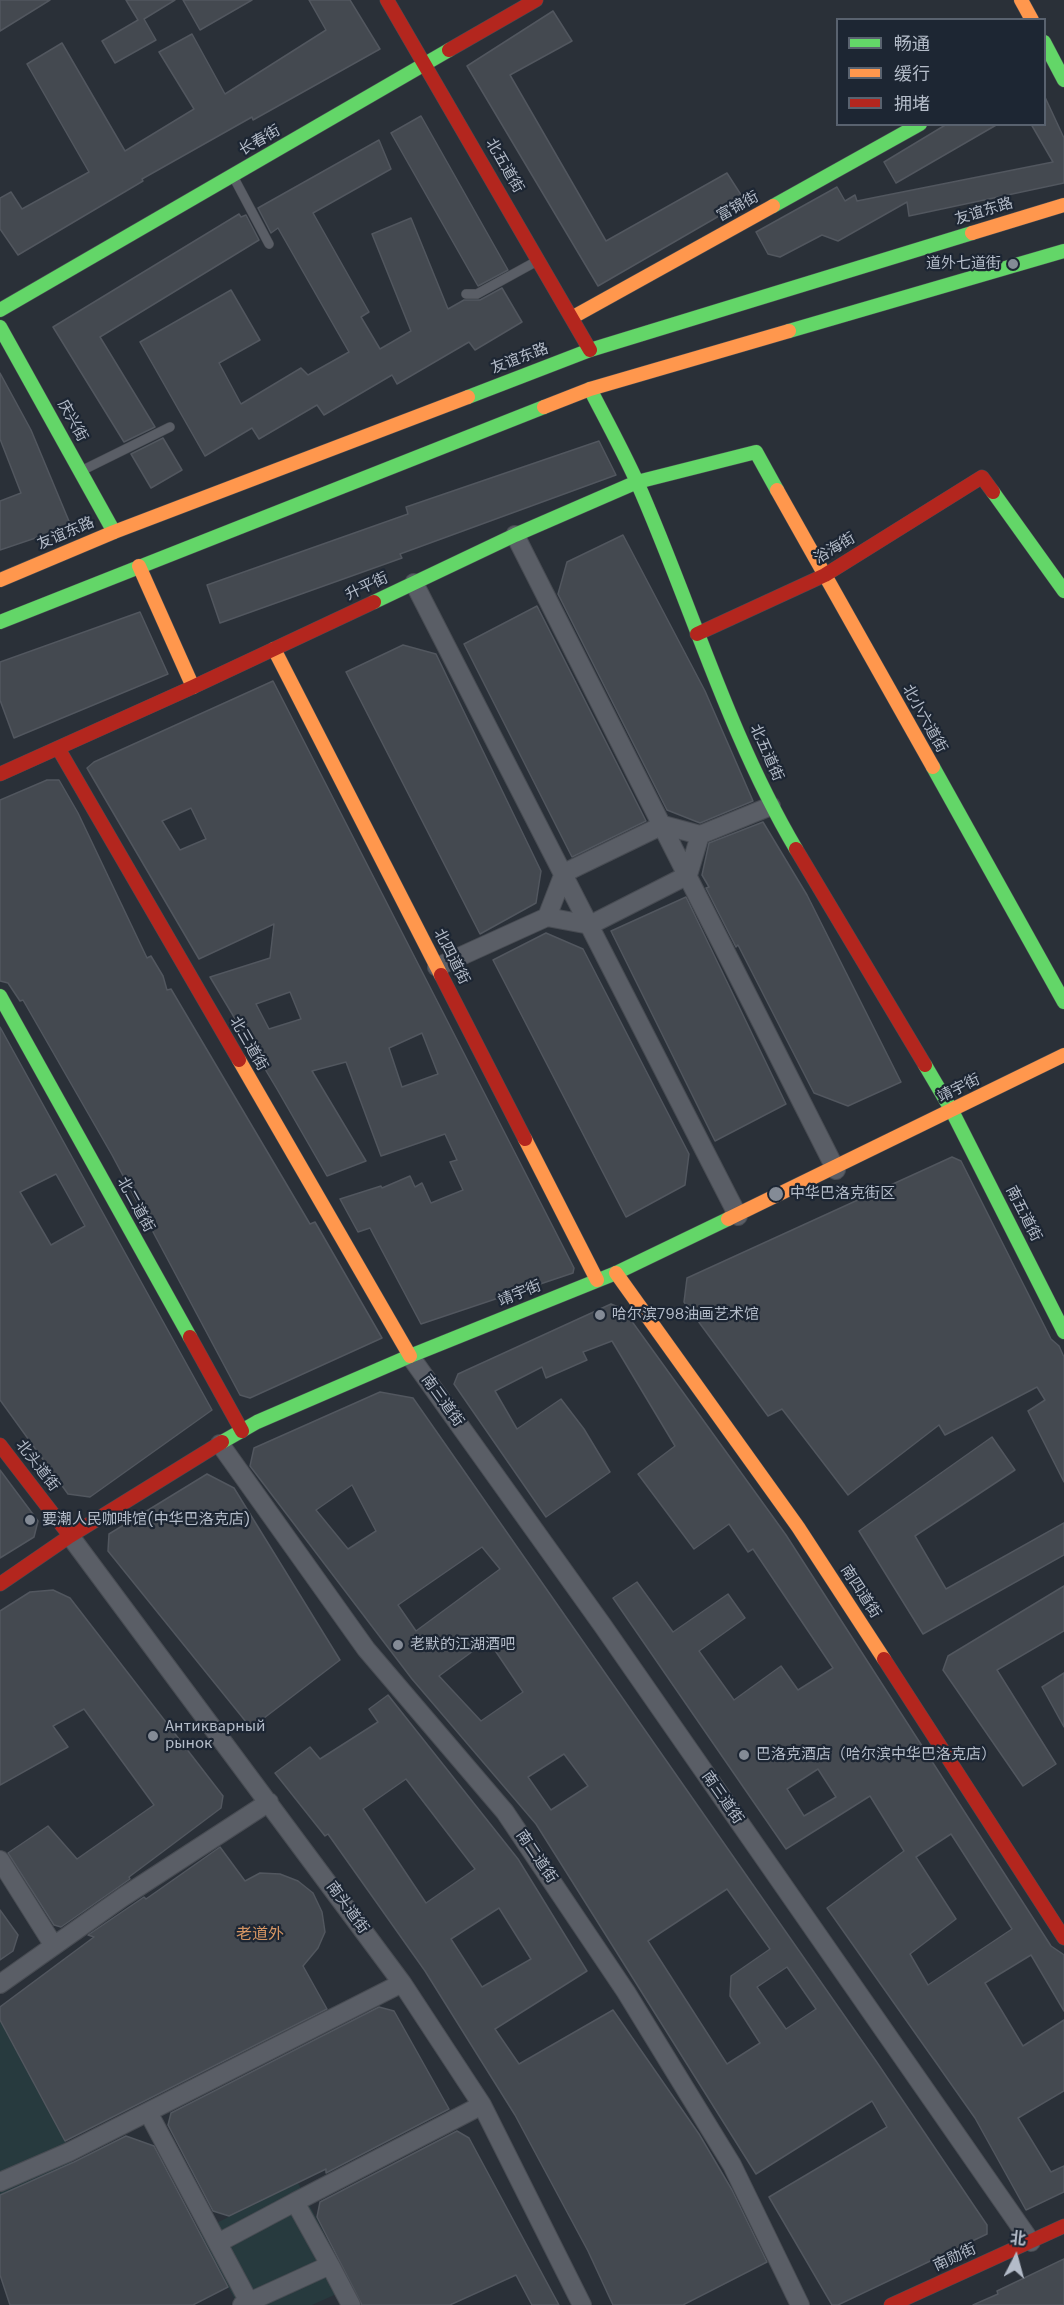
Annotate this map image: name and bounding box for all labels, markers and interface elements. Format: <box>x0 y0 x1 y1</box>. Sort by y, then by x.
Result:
legend <box>836 18 1046 126</box>
text: 畅通 <box>894 31 930 56</box>
text: 缓行 <box>894 61 930 86</box>
text: 拥堵 <box>894 91 930 116</box>
street label: 长春街 <box>236 122 284 160</box>
street label: 北五道街 <box>481 136 527 196</box>
street label: 富锦街 <box>714 188 762 226</box>
street label: 友谊东路 <box>953 195 1015 229</box>
place label: 道外七道街 <box>926 255 1001 273</box>
marker: 道外七道街 <box>1006 257 1020 271</box>
street label: 友谊东路 <box>489 340 551 378</box>
street label: 庆兴街 <box>53 397 91 445</box>
street label: 友谊东路 <box>35 514 97 554</box>
street label: 浴海街 <box>811 530 859 568</box>
street label: 升平街 <box>343 569 391 605</box>
street label: 北小六道街 <box>898 682 950 756</box>
street label: 北五道街 <box>746 722 786 784</box>
street label: 北四道街 <box>429 926 473 988</box>
street label: 北三道街 <box>225 1014 271 1074</box>
street label: 靖宇街 <box>935 1071 983 1107</box>
street label: 北二道街 <box>113 1174 157 1236</box>
street label: 南五道街 <box>1001 1183 1045 1245</box>
marker: 中华巴洛克街区 <box>767 1185 785 1203</box>
place label: 中华巴洛克街区 <box>790 1185 895 1203</box>
street label: 靖宇街 <box>496 1277 544 1311</box>
place label: 哈尔滨798油画艺术馆 <box>612 1306 759 1324</box>
marker: 哈尔滨798油画艺术馆 <box>593 1308 607 1322</box>
street label: 南三道街 <box>417 1371 467 1431</box>
street label: 北头道街 <box>11 1437 63 1495</box>
place label: 要潮人民咖啡馆(中华巴洛克店) <box>42 1511 251 1529</box>
marker: 要潮人民咖啡馆(中华巴洛克店) <box>23 1513 37 1527</box>
street label: 南四道街 <box>836 1562 884 1622</box>
place label: 老默的江湖酒吧 <box>410 1636 515 1654</box>
marker: 老默的江湖酒吧 <box>391 1638 405 1652</box>
place label: Антикварный рынок <box>165 1718 266 1753</box>
marker: Антикварный рынок <box>146 1729 160 1743</box>
place label: 巴洛克酒店（哈尔滨中华巴洛克店） <box>756 1746 996 1764</box>
marker: 巴洛克酒店（哈尔滨中华巴洛克店） <box>737 1748 751 1762</box>
street label: 南三道街 <box>697 1768 747 1828</box>
street label: 南二道街 <box>512 1827 560 1887</box>
street label: 南头道街 <box>322 1878 372 1938</box>
district label: 老道外 <box>236 1925 284 1945</box>
text: 北 <box>1009 2226 1027 2251</box>
north arrow <box>986 2227 1046 2287</box>
street label: 南勋街 <box>931 2240 979 2276</box>

